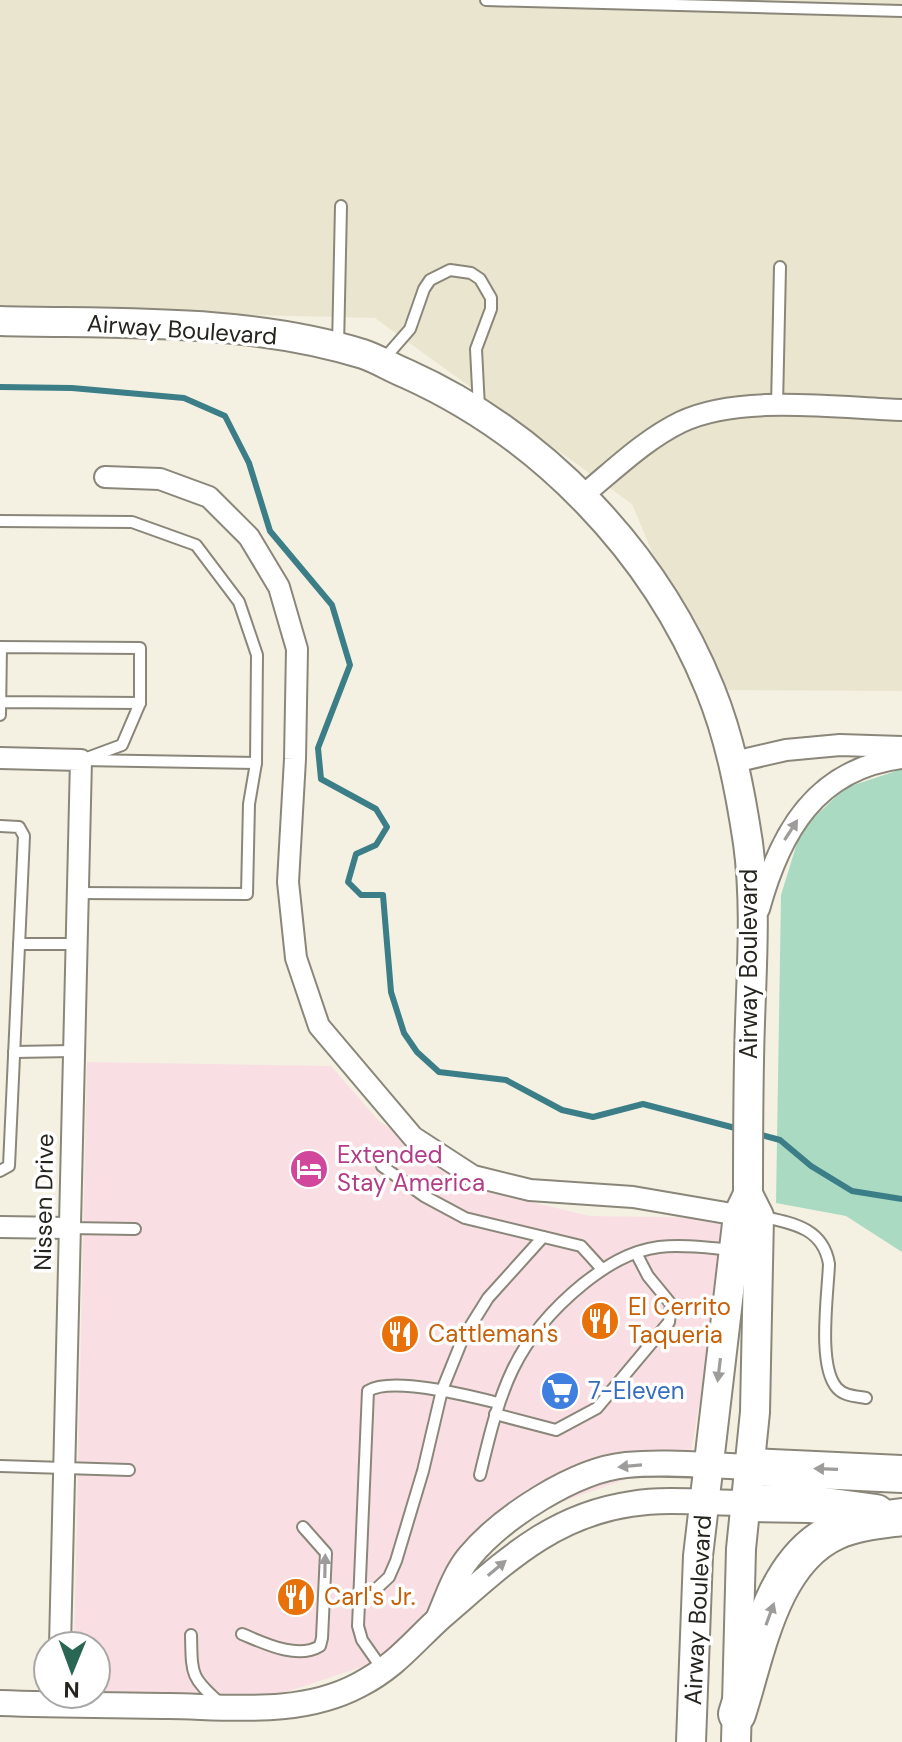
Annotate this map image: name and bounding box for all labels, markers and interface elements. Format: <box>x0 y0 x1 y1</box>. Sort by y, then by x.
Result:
street label: Airway Boulevard <box>86 307 278 352</box>
one-way arrow <box>783 819 798 840</box>
street label: Airway Boulevard <box>733 869 764 1059</box>
street label: Nissen Drive <box>27 1133 60 1271</box>
place label: Extended Stay America <box>337 1139 485 1198</box>
hotel icon: Extended Stay America <box>288 1148 330 1190</box>
place label: El Cerrito Taqueria <box>628 1291 731 1350</box>
restaurant icon: El Cerrito Taqueria <box>579 1300 621 1342</box>
restaurant icon: Cattleman's <box>379 1313 421 1355</box>
place label: Cattleman's <box>428 1318 559 1349</box>
one-way arrow <box>712 1358 725 1383</box>
supermarket icon: 7-Eleven <box>539 1370 581 1412</box>
place label: 7-Eleven <box>588 1375 685 1406</box>
one-way arrow <box>617 1460 642 1473</box>
one-way arrow <box>813 1463 838 1476</box>
street label: Airway Boulevard <box>677 1514 718 1706</box>
one-way arrow <box>318 1553 331 1578</box>
one-way arrow <box>487 1560 507 1577</box>
restaurant icon: Carl's Jr. <box>275 1576 317 1618</box>
place label: Carl's Jr. <box>324 1581 415 1612</box>
one-way arrow <box>764 1601 777 1625</box>
north arrow <box>32 1630 112 1710</box>
text: N <box>63 1675 80 1704</box>

